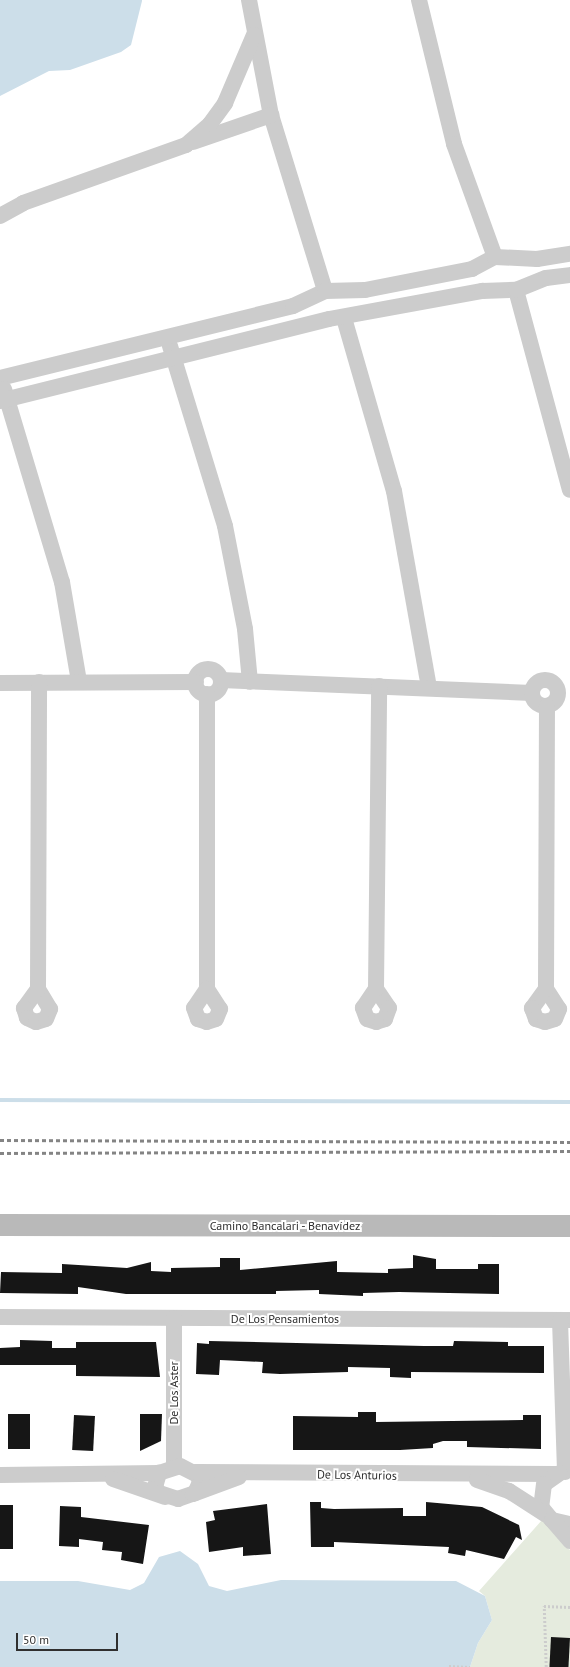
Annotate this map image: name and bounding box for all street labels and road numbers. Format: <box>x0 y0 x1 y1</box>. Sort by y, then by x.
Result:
street label: Camino Bancalari - Benavídez <box>209 1219 361 1233</box>
street label: De Los Pensamientos <box>231 1312 339 1326</box>
street label: De Los Aster <box>167 1361 181 1425</box>
street label: De Los Anturios <box>317 1467 397 1483</box>

